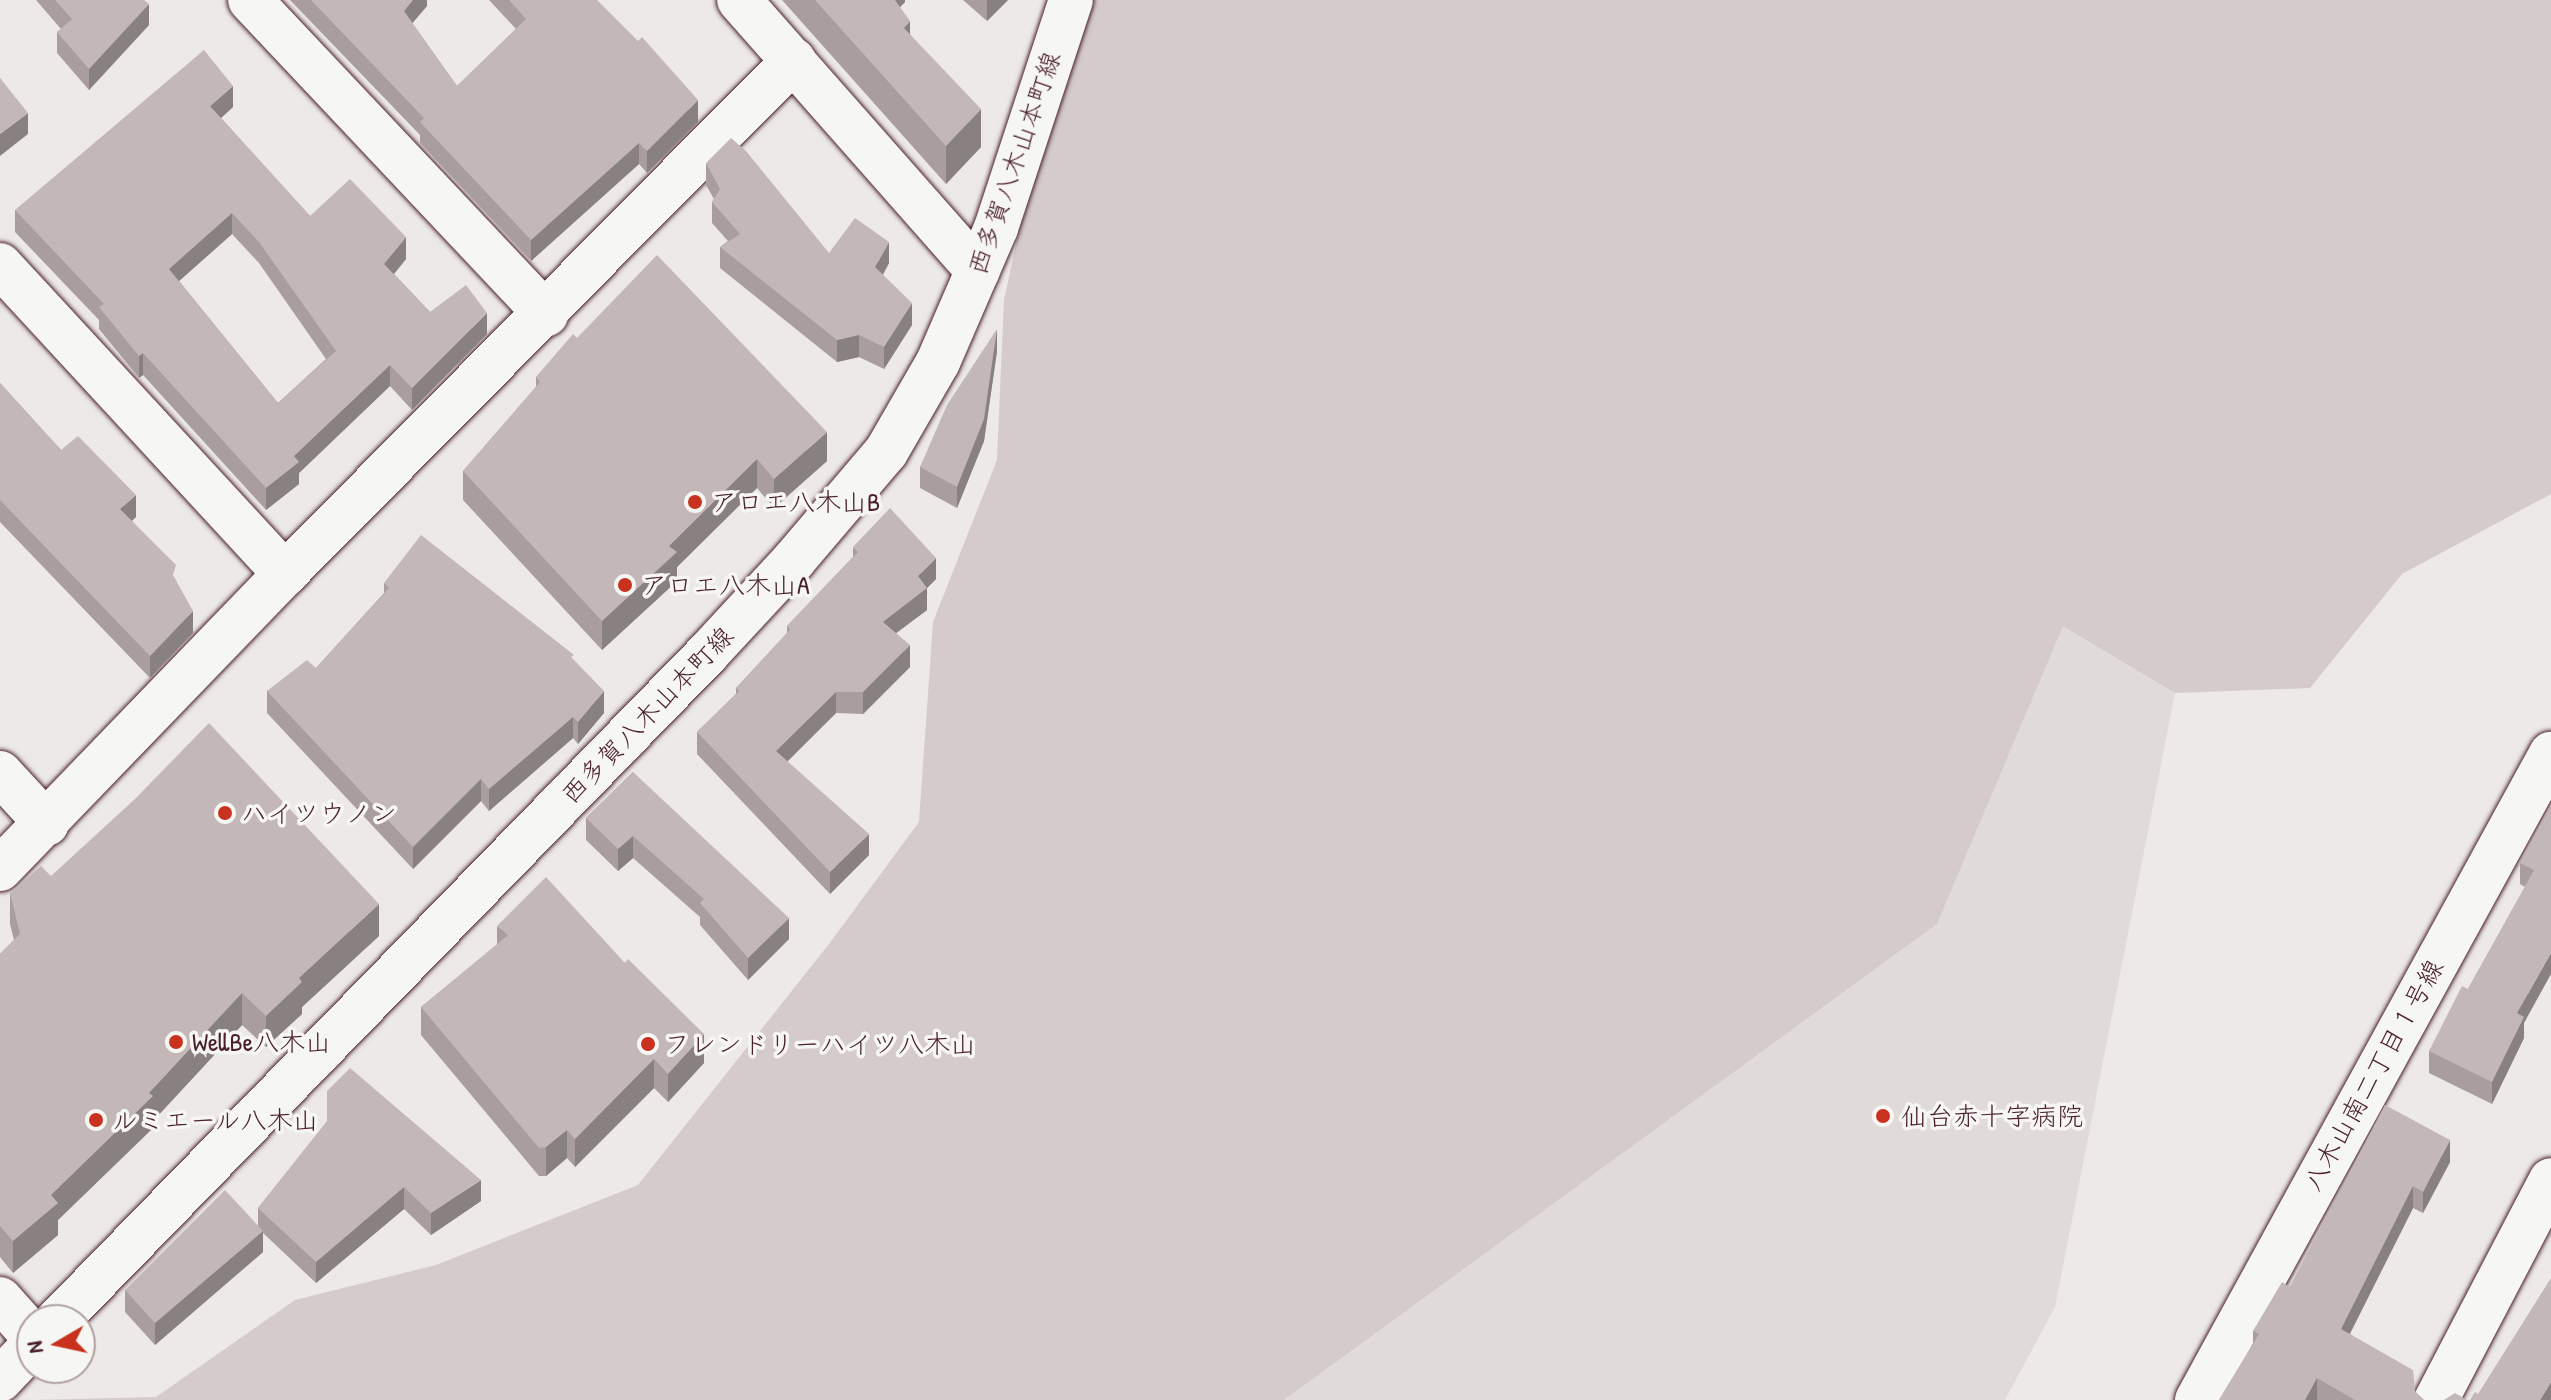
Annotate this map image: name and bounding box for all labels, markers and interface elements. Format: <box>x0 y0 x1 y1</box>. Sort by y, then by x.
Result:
street label: 西多賀八木山本町線 <box>961 47 1067 279</box>
place label: アロエ八木山B <box>711 486 880 518</box>
marker: アロエ八木山B <box>686 493 704 511</box>
place label: アロエ八木山A <box>641 569 810 601</box>
marker: アロエ八木山A <box>616 576 634 594</box>
street label: 西多賀八木山本町線 <box>555 620 739 810</box>
place label: ハイツウノン <box>241 797 397 829</box>
marker: ハイツウノン <box>216 804 234 822</box>
street label: 八木山南二丁目１号線 <box>2296 954 2450 1196</box>
place label: WellBe八木山 <box>192 1026 331 1058</box>
place label: フレンドリーハイツ八木山 <box>664 1028 976 1060</box>
marker: WellBe八木山 <box>167 1033 185 1051</box>
marker: フレンドリーハイツ八木山 <box>639 1035 657 1053</box>
place label: 仙台赤十字病院 <box>1901 1100 2083 1132</box>
place label: ルミエール八木山 <box>112 1104 320 1136</box>
marker: 仙台赤十字病院 <box>1872 1105 1894 1127</box>
marker: ルミエール八木山 <box>87 1111 105 1129</box>
north arrow <box>16 1304 96 1384</box>
text: N <box>19 1339 50 1356</box>

